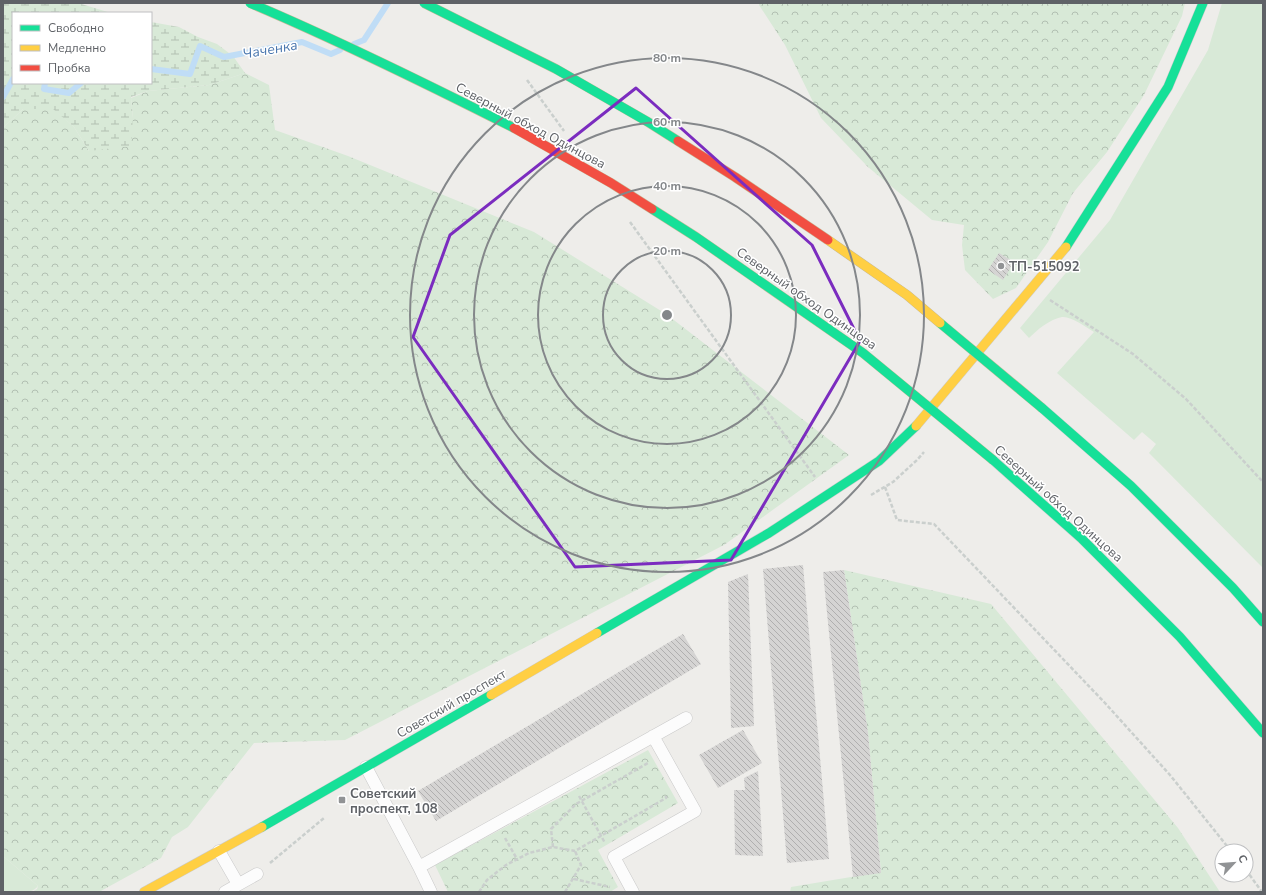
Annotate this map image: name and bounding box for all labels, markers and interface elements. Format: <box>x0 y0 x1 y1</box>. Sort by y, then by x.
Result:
legend <box>12 12 152 84</box>
text: Свободно <box>48 20 104 36</box>
water label: Чаченка <box>241 35 299 64</box>
text: Медленно <box>48 40 106 56</box>
text: 80 m <box>653 50 681 66</box>
text: Пробка <box>48 60 91 76</box>
street label: Северный обход Одинцова <box>452 79 609 173</box>
text: 60 m <box>653 114 681 130</box>
text: 40 m <box>653 178 681 194</box>
text: 20 m <box>653 243 681 259</box>
street label: Северный обход Одинцова <box>733 243 880 354</box>
place label: ТП-515092 <box>1009 258 1080 276</box>
marker: ТП-515092 <box>996 261 1006 271</box>
centre of rings <box>660 308 674 322</box>
street label: Северный обход Одинцова <box>990 441 1127 566</box>
street label: Советский проспект <box>394 665 510 743</box>
place label: Советский проспект, 108 <box>350 785 438 818</box>
marker: Советский проспект, 108 <box>337 795 347 805</box>
north arrow <box>1214 843 1254 883</box>
text: С <box>1234 852 1251 866</box>

